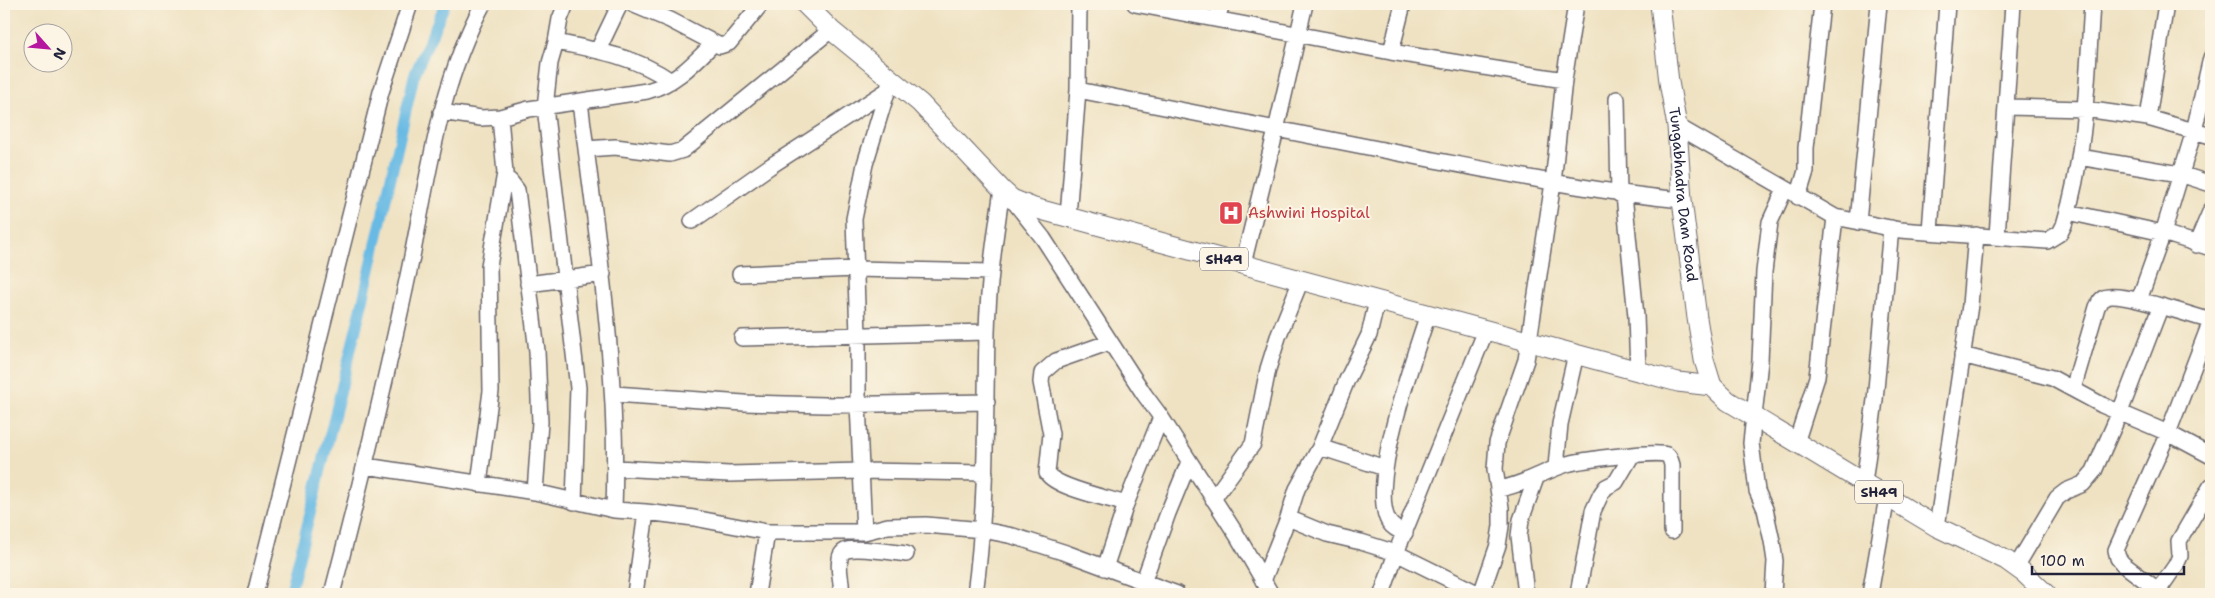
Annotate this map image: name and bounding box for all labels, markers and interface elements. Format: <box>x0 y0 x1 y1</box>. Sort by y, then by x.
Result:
north arrow <box>22 22 72 72</box>
text: N <box>49 45 70 63</box>
street label: Tungabhadra Dam Road <box>1664 106 1702 283</box>
hospital icon: Ashwini Hospital <box>1218 200 1244 226</box>
place label: Ashwini Hospital <box>1248 203 1370 223</box>
road number: SH49 <box>1200 248 1248 270</box>
road number: SH49 <box>1855 481 1903 504</box>
scale bar <box>2032 543 2185 575</box>
text: 100 m <box>2040 551 2085 571</box>

